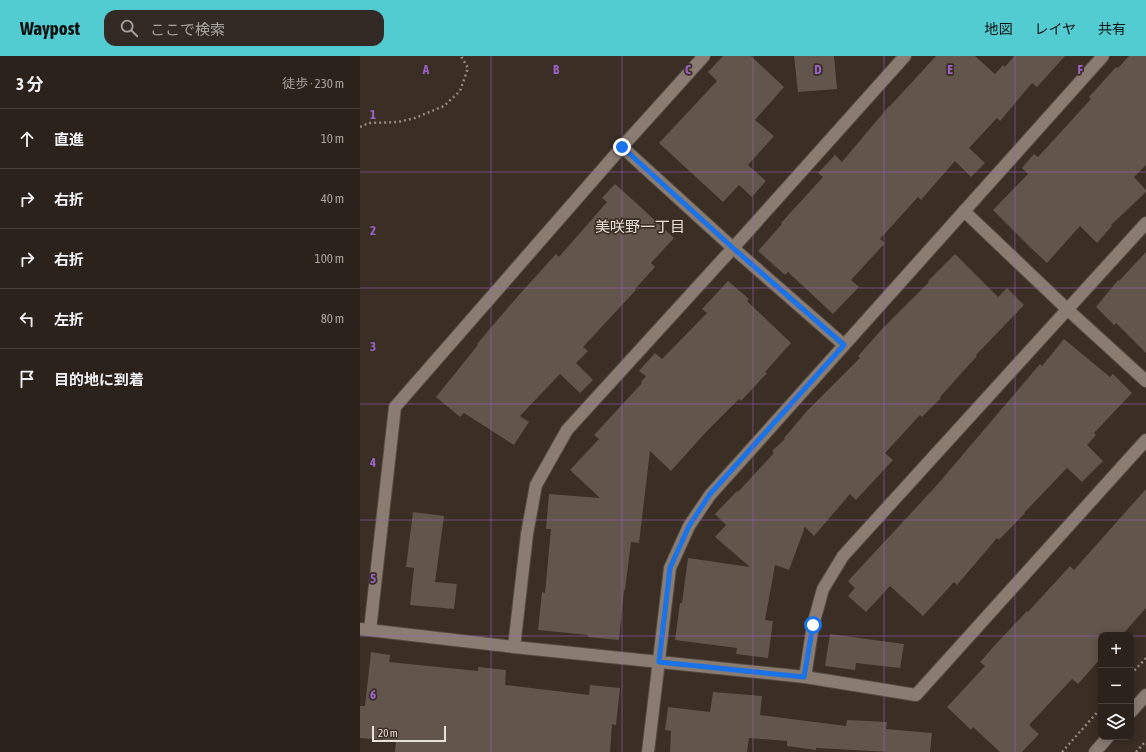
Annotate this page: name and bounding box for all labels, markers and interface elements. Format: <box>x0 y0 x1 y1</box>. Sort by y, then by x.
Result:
search box <box>104 10 384 46</box>
text: Waypost <box>20 17 80 39</box>
icon: search <box>118 17 140 39</box>
text: ここで検索 <box>150 21 225 38</box>
text: 地図 <box>984 21 1012 37</box>
text: レイヤ <box>1034 21 1076 37</box>
text: 共有 <box>1098 21 1126 37</box>
text: A <box>422 62 430 77</box>
text: B <box>553 62 560 77</box>
text: C <box>685 62 691 77</box>
text: D <box>814 62 822 77</box>
text: E <box>947 62 953 77</box>
text: F <box>1077 62 1083 77</box>
text: 3 分 <box>16 74 43 94</box>
text: 徒歩 · 230 m <box>282 76 344 91</box>
text: 1 <box>370 107 376 122</box>
icon: ahead <box>16 128 38 150</box>
text: 直進 <box>54 131 84 148</box>
text: 10 m <box>321 131 344 146</box>
route end <box>613 138 631 156</box>
icon: right <box>16 188 38 210</box>
text: 右折 <box>54 191 84 208</box>
text: 40 m <box>321 191 344 206</box>
district label: 美咲野一丁目 <box>595 218 685 235</box>
text: 2 <box>370 223 376 238</box>
icon: right <box>16 248 38 270</box>
text: 右折 <box>54 251 84 268</box>
text: 100 m <box>315 251 344 266</box>
icon: left <box>16 308 38 330</box>
text: 左折 <box>54 311 84 328</box>
text: 80 m <box>321 311 344 326</box>
text: 3 <box>370 339 376 354</box>
icon: arrive <box>16 368 38 390</box>
text: 目的地に到着 <box>54 371 144 388</box>
text: 4 <box>369 455 376 470</box>
text: 5 <box>370 571 376 586</box>
route start <box>804 616 822 634</box>
map controls <box>1098 632 1134 740</box>
button: + <box>1098 632 1134 668</box>
button: − <box>1098 668 1134 704</box>
text: 6 <box>370 687 376 702</box>
button: layers <box>1098 704 1134 740</box>
scale bar <box>372 724 446 743</box>
text: 20 m <box>378 727 398 739</box>

